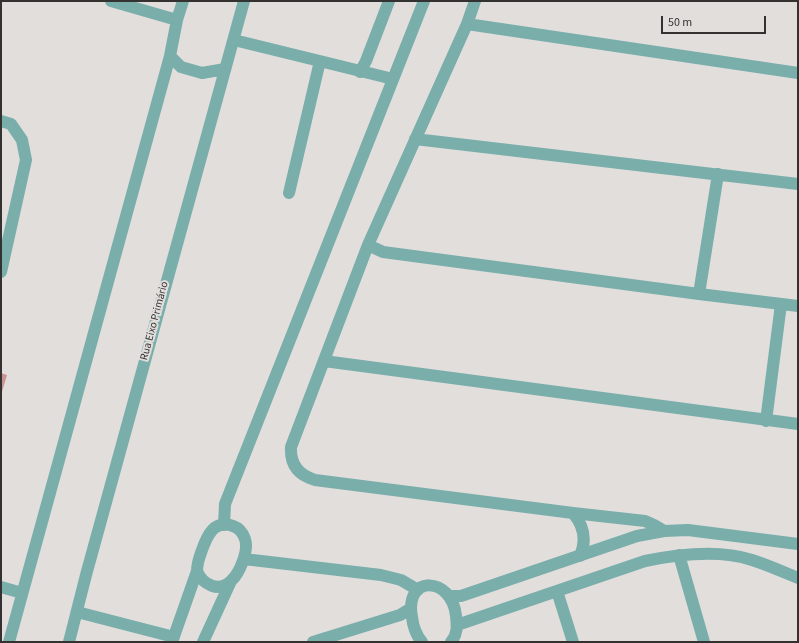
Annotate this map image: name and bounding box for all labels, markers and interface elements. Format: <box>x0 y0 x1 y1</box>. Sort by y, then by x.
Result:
scale bar <box>663 8 768 34</box>
text: 50 m <box>668 14 692 31</box>
street label: Rua Eixo Primário <box>138 280 172 362</box>

